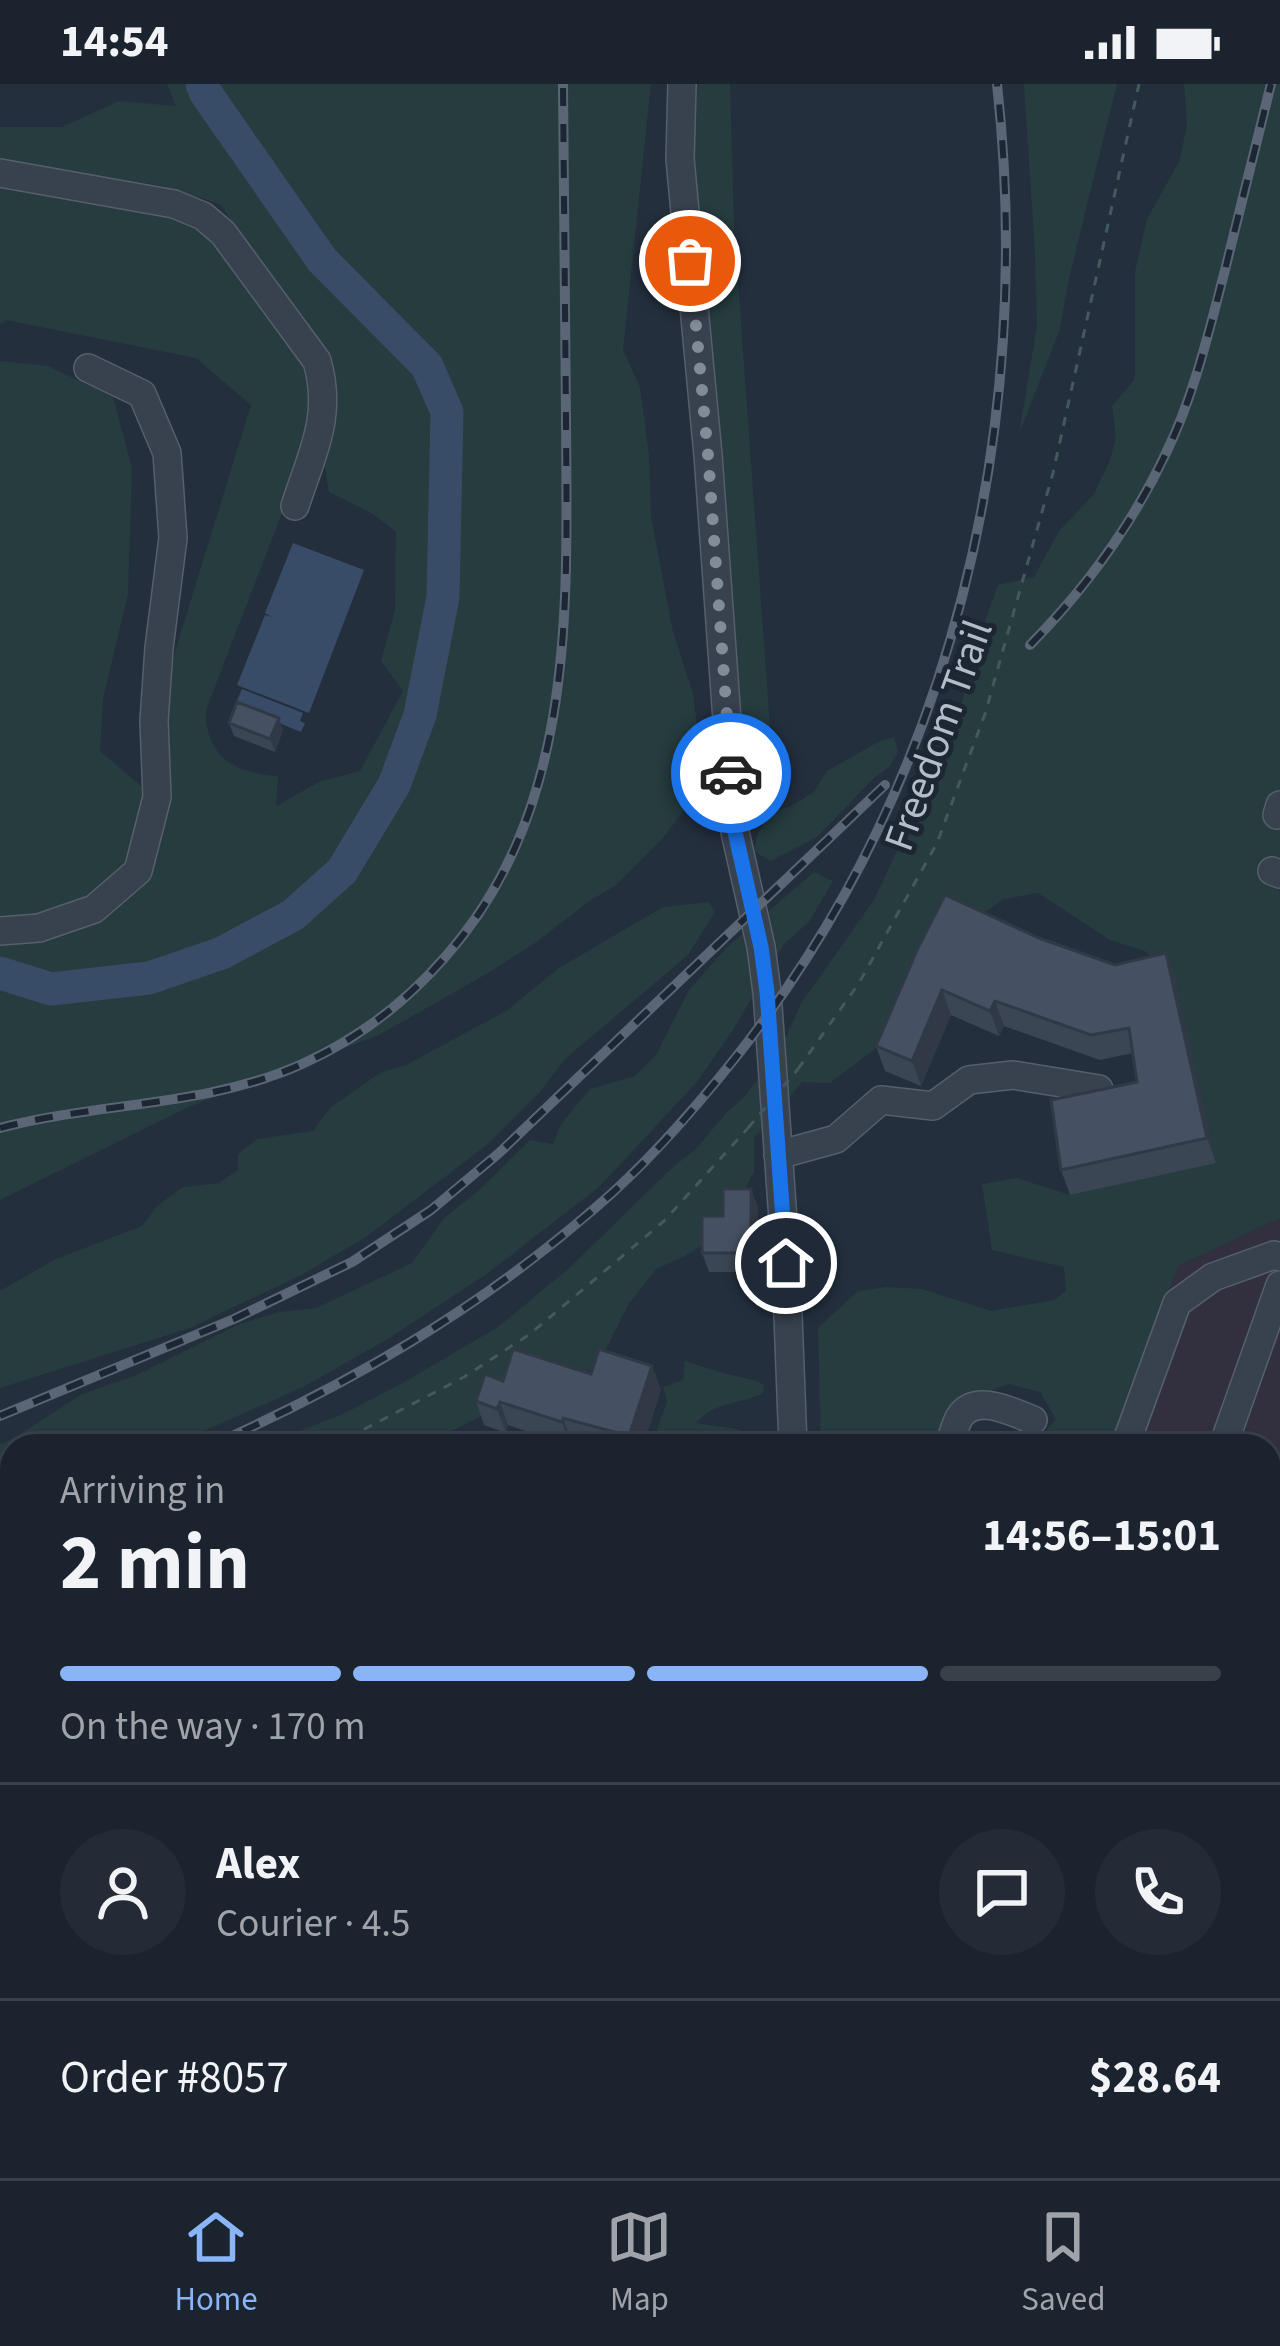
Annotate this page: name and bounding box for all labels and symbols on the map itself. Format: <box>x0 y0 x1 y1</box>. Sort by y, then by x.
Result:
pin <box>639 210 741 312</box>
street label: Freedom Trail <box>869 612 1008 859</box>
courier <box>671 713 791 833</box>
pin <box>735 1212 837 1314</box>

